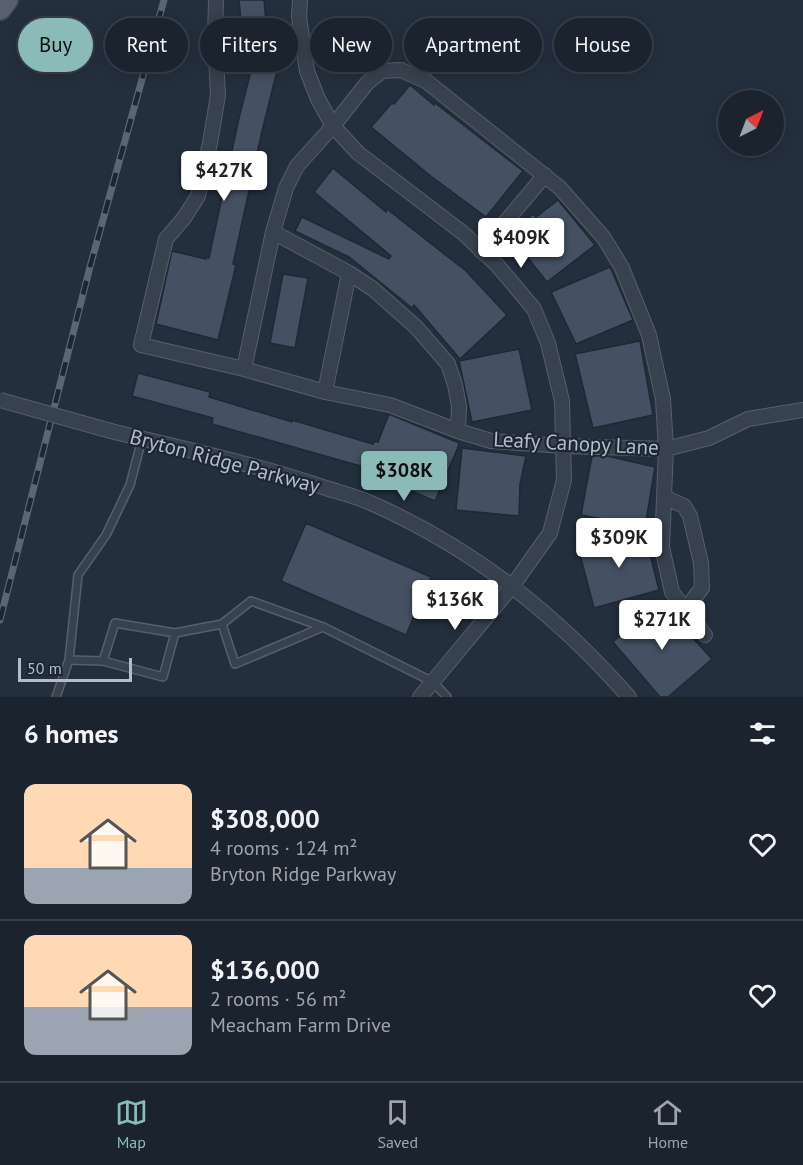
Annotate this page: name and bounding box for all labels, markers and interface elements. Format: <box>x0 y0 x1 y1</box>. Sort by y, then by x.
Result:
chip: Buy <box>18 18 93 72</box>
chip: Rent <box>105 18 188 72</box>
chip: Filters <box>200 18 298 72</box>
chip: New <box>310 18 392 72</box>
chip: Apartment <box>404 18 542 72</box>
chip: House <box>554 18 652 72</box>
north arrow <box>718 90 784 156</box>
map controls <box>718 90 784 156</box>
pin: $427K <box>182 151 266 202</box>
text: $427K <box>195 157 253 183</box>
pin: $409K <box>479 218 563 269</box>
text: $409K <box>492 224 550 250</box>
street label: Bryton Ridge Parkway <box>127 423 323 499</box>
street label: Leafy Canopy Lane <box>493 425 659 461</box>
pin: $308K <box>362 451 446 502</box>
text: $308K <box>375 457 433 483</box>
pin: $309K <box>577 518 661 569</box>
text: $309K <box>590 524 648 550</box>
pin: $136K <box>413 580 497 631</box>
text: $136K <box>426 586 484 612</box>
pin: $271K <box>620 600 704 651</box>
text: $271K <box>633 606 691 632</box>
scale bar <box>18 655 132 682</box>
text: 50 m <box>27 658 62 678</box>
text: 6 homes <box>24 717 119 750</box>
icon: filters <box>746 717 779 750</box>
text: $308,000 <box>210 802 320 835</box>
icon: home <box>72 808 144 880</box>
icon: heart <box>746 828 779 861</box>
text: 4 rooms · 124 m² <box>210 835 357 861</box>
text: Bryton Ridge Parkway <box>210 861 396 887</box>
text: $136,000 <box>210 953 320 986</box>
icon: home <box>72 959 144 1031</box>
icon: heart <box>746 979 779 1012</box>
text: 2 rooms · 56 m² <box>210 986 346 1012</box>
text: Meacham Farm Drive <box>210 1012 391 1038</box>
tab: Map <box>115 1096 148 1152</box>
tab: Saved <box>377 1096 418 1152</box>
tab: Home <box>648 1096 688 1152</box>

